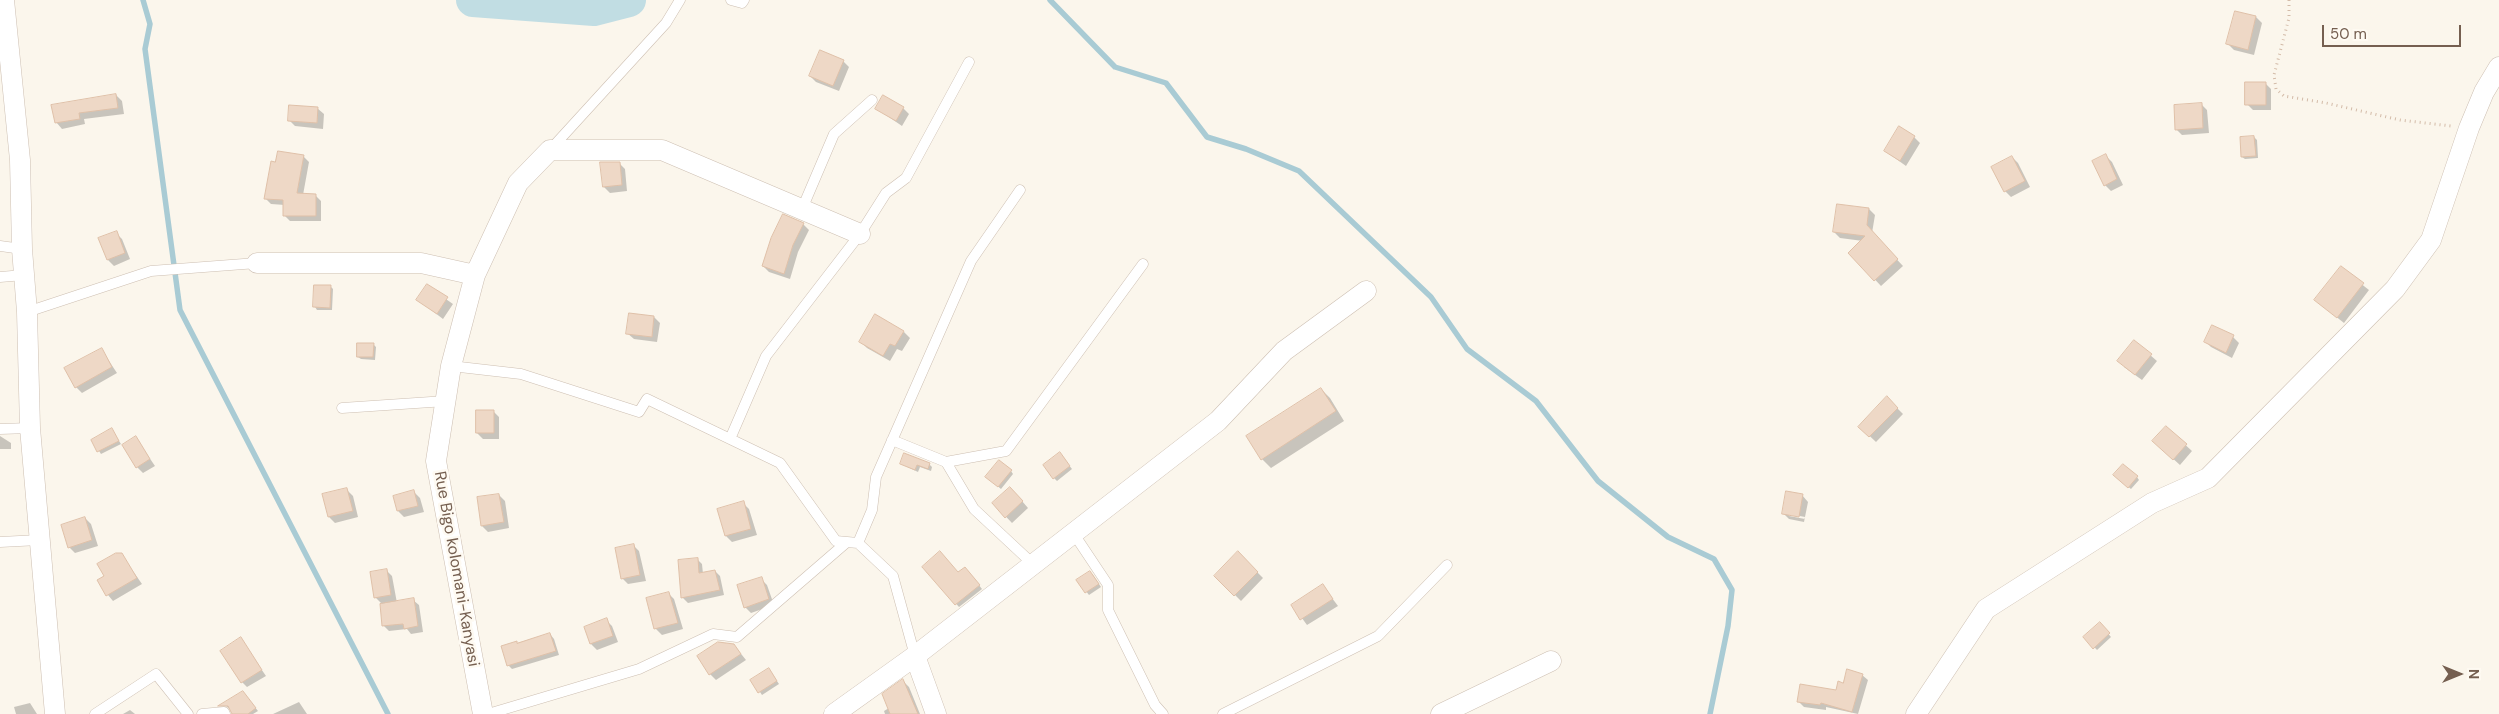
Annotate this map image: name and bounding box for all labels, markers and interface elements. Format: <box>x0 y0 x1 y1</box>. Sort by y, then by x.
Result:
scale bar <box>2324 15 2463 47</box>
text: 50 m <box>2330 24 2367 44</box>
street label: Rue Bigo kolomani-Kanyasi <box>429 470 483 668</box>
north arrow <box>2434 649 2484 699</box>
text: N <box>2465 669 2483 679</box>

